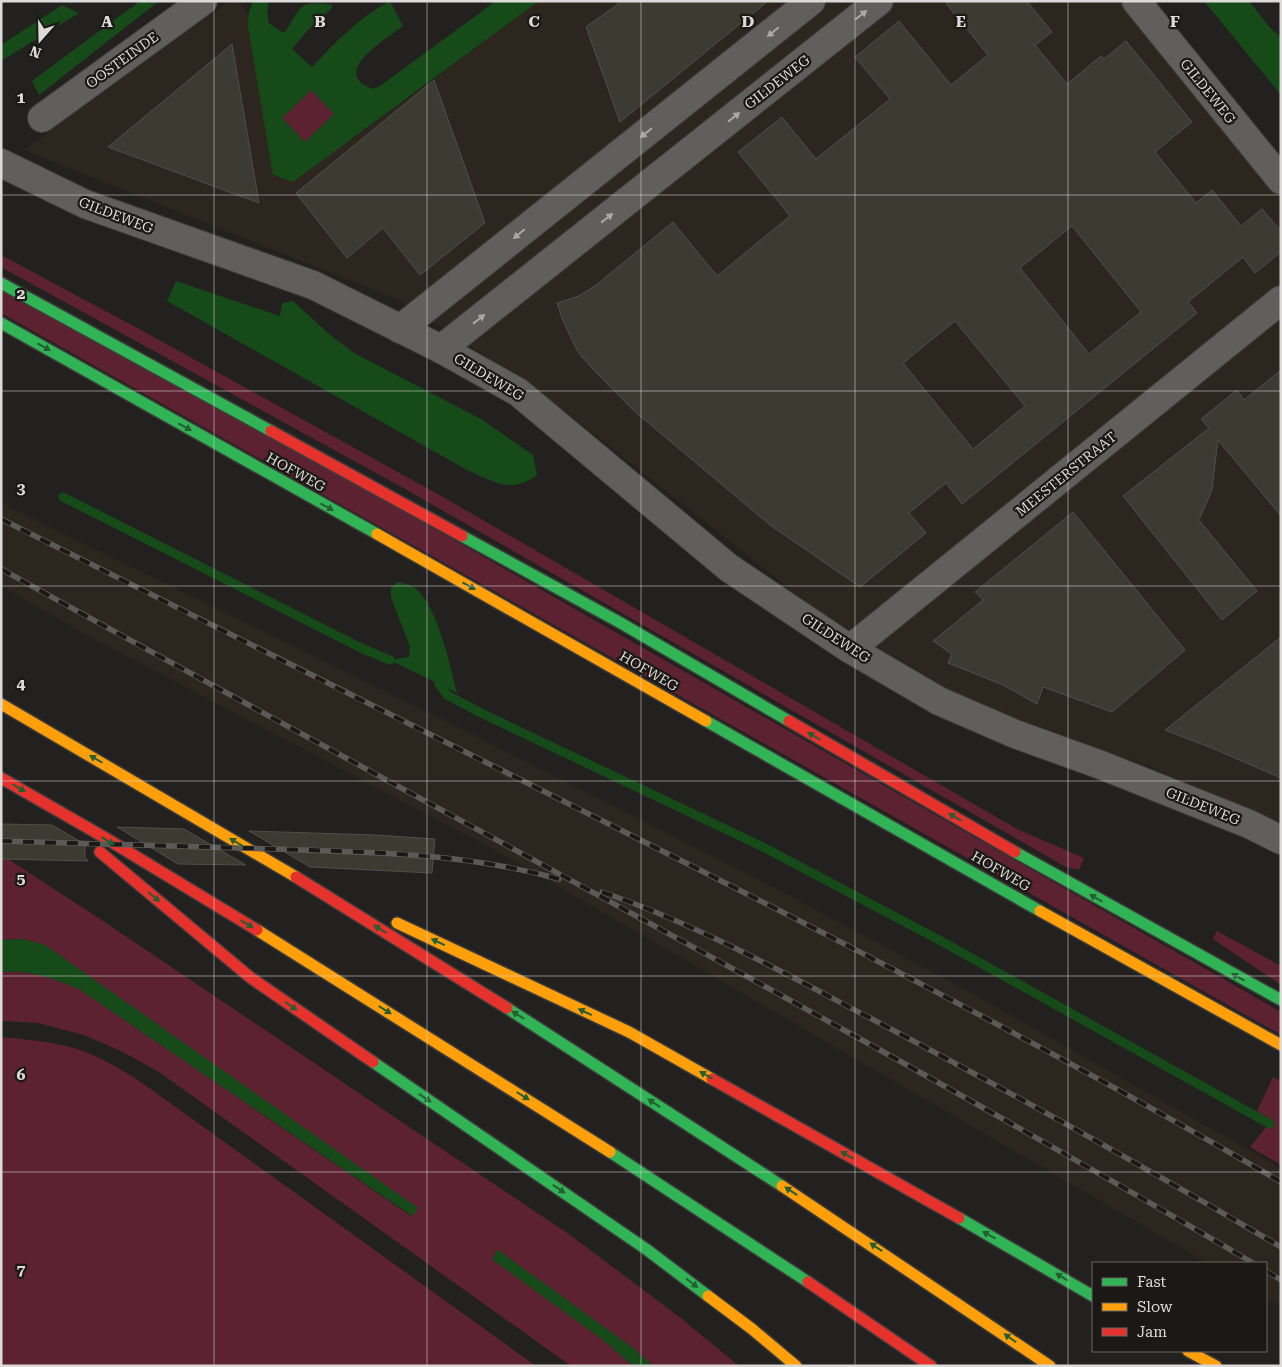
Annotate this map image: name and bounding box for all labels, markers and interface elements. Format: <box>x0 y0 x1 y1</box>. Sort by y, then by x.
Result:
one-way arrow <box>854 10 867 21</box>
text: A <box>101 12 113 31</box>
text: B <box>314 12 326 31</box>
text: C <box>528 12 540 31</box>
text: D <box>742 12 755 31</box>
text: E <box>956 12 966 31</box>
text: F <box>1170 12 1180 31</box>
north arrow <box>15 15 65 65</box>
one-way arrow <box>767 26 780 37</box>
street label: OOSTEINDE <box>83 28 161 92</box>
text: N <box>28 43 43 62</box>
street label: GILDEWEG <box>741 51 813 112</box>
street label: GILDEWEG <box>1177 56 1239 127</box>
text: 1 <box>17 88 26 107</box>
one-way arrow <box>727 111 740 122</box>
one-way arrow <box>640 127 653 138</box>
street label: GILDEWEG <box>77 193 156 237</box>
one-way arrow <box>600 212 613 223</box>
one-way arrow <box>513 229 526 240</box>
text: 2 <box>17 284 26 303</box>
one-way arrow <box>473 313 486 324</box>
one-way arrow <box>37 343 50 352</box>
street label: GILDEWEG <box>451 350 527 404</box>
one-way arrow <box>178 423 193 431</box>
street label: MEESTERSTRAAT <box>1013 429 1119 519</box>
street label: HOFWEG <box>264 449 329 495</box>
text: 3 <box>17 479 26 498</box>
one-way arrow <box>320 502 334 511</box>
one-way arrow <box>461 582 476 590</box>
street label: GILDEWEG <box>799 610 873 666</box>
street label: HOFWEG <box>617 648 681 694</box>
text: 4 <box>17 674 26 693</box>
one-way arrow <box>807 732 822 740</box>
one-way arrow <box>90 755 103 764</box>
one-way arrow <box>12 783 25 792</box>
street label: GILDEWEG <box>1164 784 1242 828</box>
one-way arrow <box>948 813 961 822</box>
one-way arrow <box>101 836 114 845</box>
one-way arrow <box>230 837 243 846</box>
street label: HOFWEG <box>969 848 1033 894</box>
text: 5 <box>17 869 26 888</box>
one-way arrow <box>147 891 160 902</box>
one-way arrow <box>1089 894 1103 902</box>
one-way arrow <box>241 920 254 929</box>
one-way arrow <box>373 925 386 934</box>
one-way arrow <box>431 938 445 946</box>
one-way arrow <box>1231 973 1245 981</box>
one-way arrow <box>284 1001 298 1011</box>
one-way arrow <box>379 1005 392 1014</box>
one-way arrow <box>578 1007 592 1015</box>
one-way arrow <box>511 1010 524 1020</box>
text: 6 <box>17 1065 26 1084</box>
one-way arrow <box>699 1071 712 1080</box>
one-way arrow <box>516 1091 530 1100</box>
one-way arrow <box>418 1093 432 1103</box>
one-way arrow <box>648 1098 661 1107</box>
one-way arrow <box>840 1151 855 1159</box>
one-way arrow <box>552 1184 566 1194</box>
one-way arrow <box>784 1186 797 1196</box>
one-way arrow <box>981 1231 996 1239</box>
one-way arrow <box>869 1242 882 1252</box>
text: 7 <box>17 1260 26 1279</box>
legend <box>1092 1262 1267 1352</box>
one-way arrow <box>1056 1273 1069 1282</box>
text: Fast <box>1137 1273 1167 1291</box>
one-way arrow <box>685 1278 699 1288</box>
text: Slow <box>1137 1298 1173 1316</box>
text: Jam <box>1137 1323 1167 1341</box>
one-way arrow <box>1004 1333 1017 1343</box>

